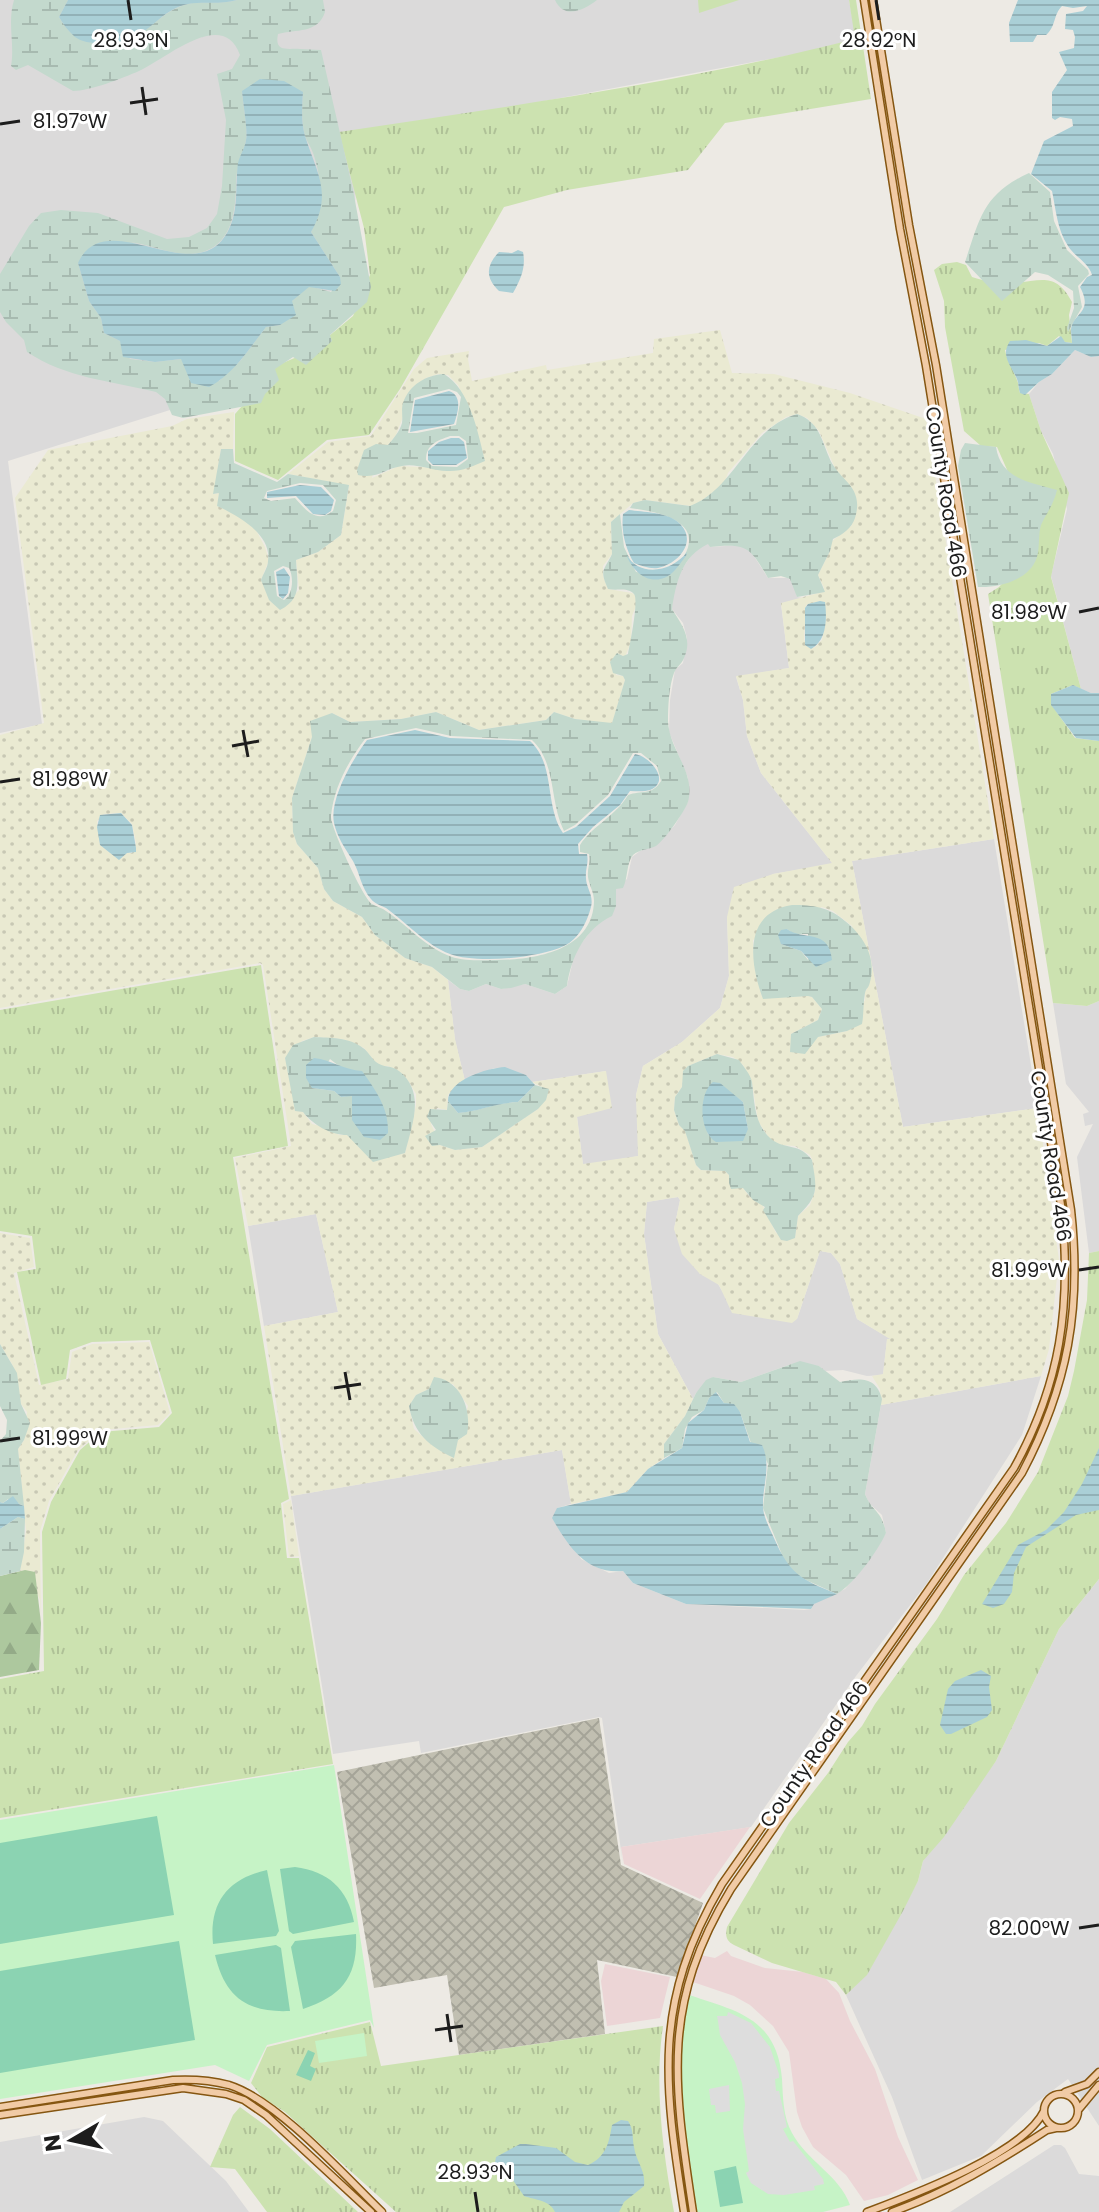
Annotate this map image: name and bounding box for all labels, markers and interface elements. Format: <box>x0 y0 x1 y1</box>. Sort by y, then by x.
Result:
text: 28.93°N <box>94 26 168 54</box>
text: 28.92°N <box>842 26 916 54</box>
text: 81.97°W <box>33 107 108 135</box>
street label: County Road 466 <box>919 404 973 580</box>
text: 81.98°W <box>991 598 1068 626</box>
text: 81.98°W <box>32 765 109 793</box>
street label: County Road 466 <box>1024 1068 1078 1244</box>
text: 81.99°W <box>991 1256 1068 1284</box>
text: 81.99°W <box>32 1424 109 1452</box>
street label: County Road 466 <box>753 1675 875 1833</box>
text: 82.00°W <box>988 1914 1070 1942</box>
north arrow <box>32 2100 112 2180</box>
text: N <box>36 2132 69 2154</box>
text: 28.93°N <box>438 2158 512 2186</box>

